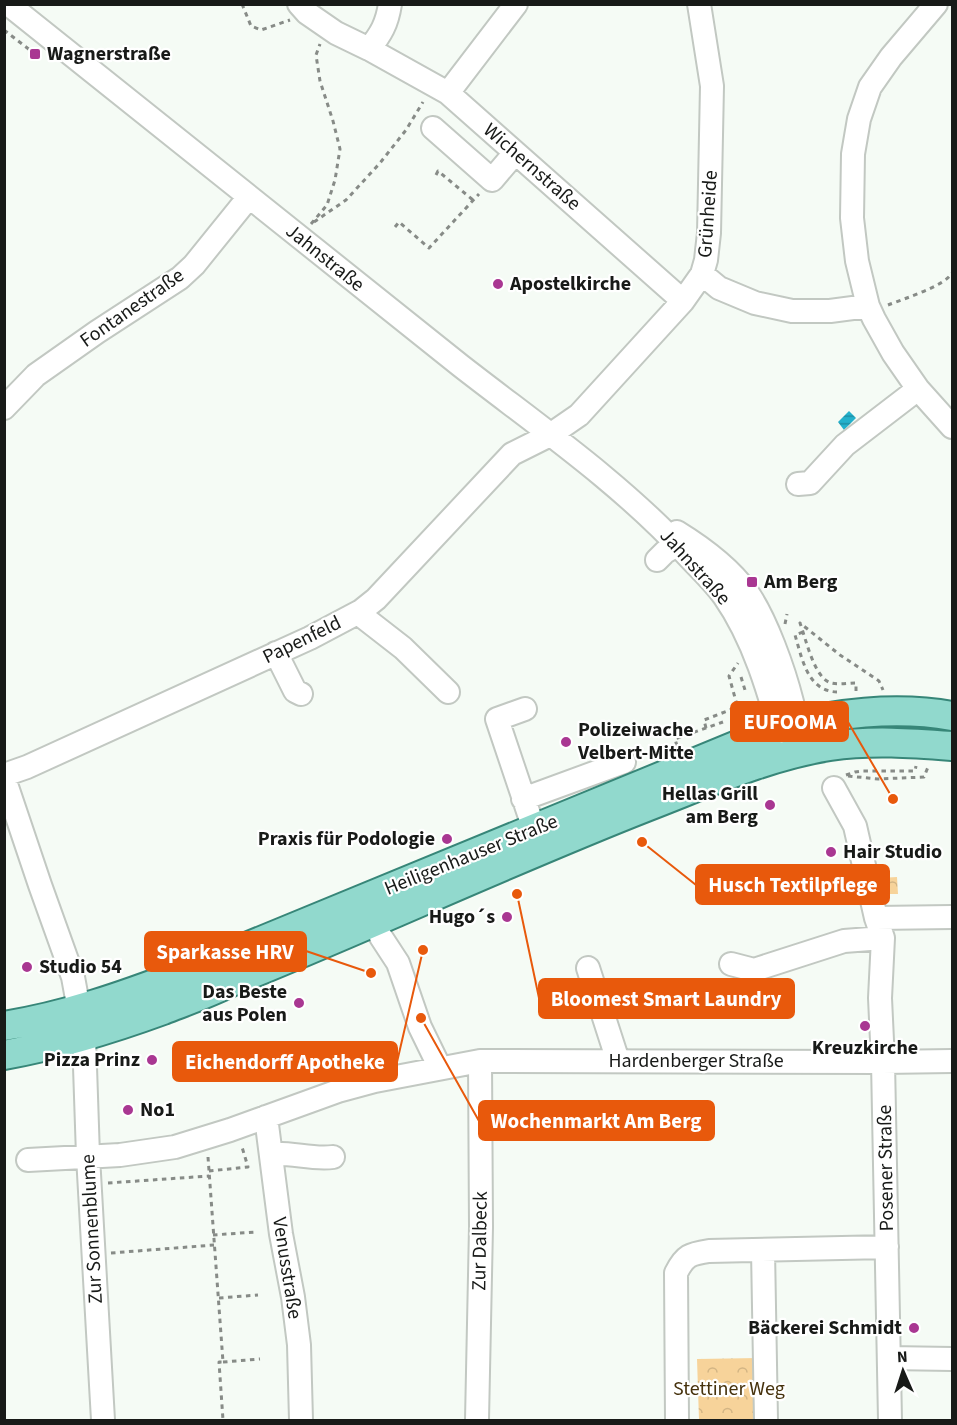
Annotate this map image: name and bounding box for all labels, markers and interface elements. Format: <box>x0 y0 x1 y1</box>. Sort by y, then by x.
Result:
place label: Wagnerstraße <box>47 40 171 68</box>
marker: Wagnerstraße <box>28 47 42 61</box>
street label: Wichernstraße <box>477 117 587 217</box>
street label: Grünheide <box>691 169 725 259</box>
street label: Jahnstraße <box>280 217 370 299</box>
street label: Fontanestraße <box>74 262 190 354</box>
place label: Apostelkirche <box>509 270 631 298</box>
marker: Apostelkirche <box>491 277 505 291</box>
street label: Jahnstraße <box>653 523 737 611</box>
place label: Am Berg <box>763 568 838 596</box>
marker: Am Berg <box>745 575 759 589</box>
street label: Papenfeld <box>258 609 346 671</box>
callout: EUFOOMA <box>731 702 848 741</box>
text: EUFOOMA <box>743 707 837 737</box>
place label: Polizeiwache Velbert-Mitte <box>577 716 694 767</box>
marker: Polizeiwache Velbert-Mitte <box>559 735 573 749</box>
place label: Hellas Grill am Berg <box>662 780 758 831</box>
marker: Hellas Grill am Berg <box>763 798 777 812</box>
street label: Heiligenhauser Straße <box>380 807 562 903</box>
place label: Praxis für Podologie <box>258 825 435 853</box>
marker: Praxis für Podologie <box>440 832 454 846</box>
place label: Hair Studio <box>843 838 942 866</box>
marker: Hair Studio <box>824 845 838 859</box>
callout: Husch Textilpflege <box>696 865 889 904</box>
text: Husch Textilpflege <box>708 870 878 900</box>
place label: Hugo´s <box>429 903 495 931</box>
marker: Hugo´s <box>500 910 514 924</box>
callout: Sparkasse HRV <box>145 932 306 971</box>
text: Sparkasse HRV <box>156 937 294 967</box>
place label: Studio 54 <box>39 953 122 981</box>
marker: Studio 54 <box>20 960 34 974</box>
place label: Das Beste aus Polen <box>202 978 287 1029</box>
callout: Bloomest Smart Laundry <box>539 979 794 1018</box>
text: Bloomest Smart Laundry <box>551 984 781 1014</box>
marker: Das Beste aus Polen <box>292 996 306 1010</box>
marker: Kreuzkirche <box>858 1019 872 1033</box>
place label: Kreuzkirche <box>812 1034 918 1062</box>
callout: Eichendorff Apotheke <box>173 1042 397 1081</box>
place label: Pizza Prinz <box>44 1046 140 1074</box>
text: Eichendorff Apotheke <box>185 1047 385 1077</box>
street label: Hardenberger Straße <box>608 1047 784 1075</box>
marker: Pizza Prinz <box>145 1053 159 1067</box>
place label: No1 <box>140 1096 175 1124</box>
callout: Wochenmarkt Am Berg <box>479 1101 714 1140</box>
marker: No1 <box>121 1103 135 1117</box>
street label: Posener Straße <box>871 1104 901 1232</box>
text: Wochenmarkt Am Berg <box>490 1106 702 1136</box>
street label: Zur Sonnenblume <box>74 1153 110 1305</box>
street label: Zur Dalbeck <box>465 1191 495 1291</box>
street label: Venusstraße <box>265 1215 309 1321</box>
place label: Bäckerei Schmidt <box>748 1314 902 1342</box>
marker: Bäckerei Schmidt <box>907 1321 921 1335</box>
north arrow <box>873 1341 933 1401</box>
text: N <box>896 1346 908 1368</box>
park label: Stettiner Weg <box>673 1375 785 1403</box>

